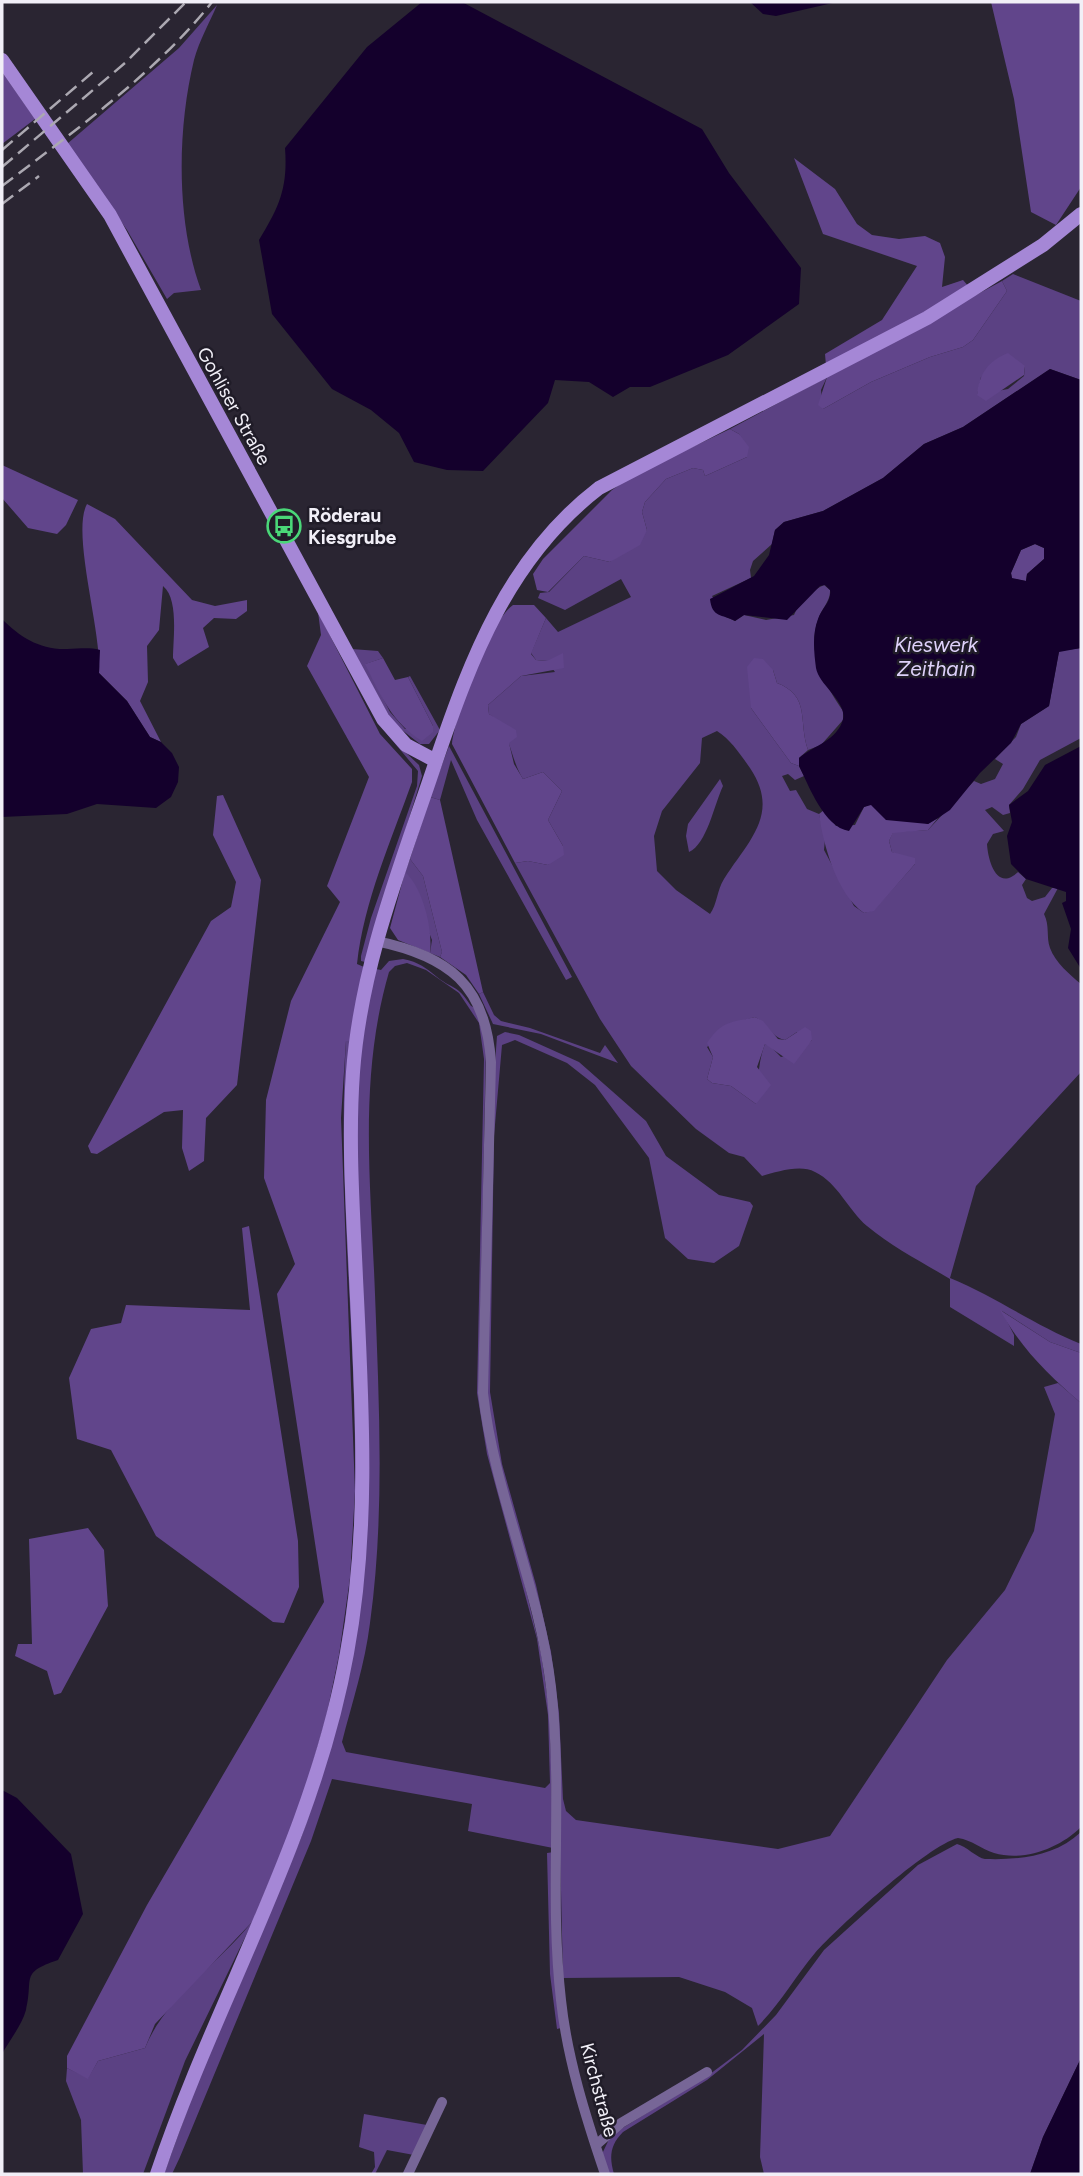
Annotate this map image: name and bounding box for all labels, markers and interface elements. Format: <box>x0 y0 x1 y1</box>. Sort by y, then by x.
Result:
street label: Gohliser Straße <box>192 343 276 469</box>
place label: Röderau Kiesgrube <box>308 504 397 549</box>
bus stop icon: Röderau Kiesgrube <box>265 507 303 545</box>
water label: Kieswerk Zeithain <box>894 632 979 681</box>
street label: Kirchstraße <box>575 2040 623 2140</box>

